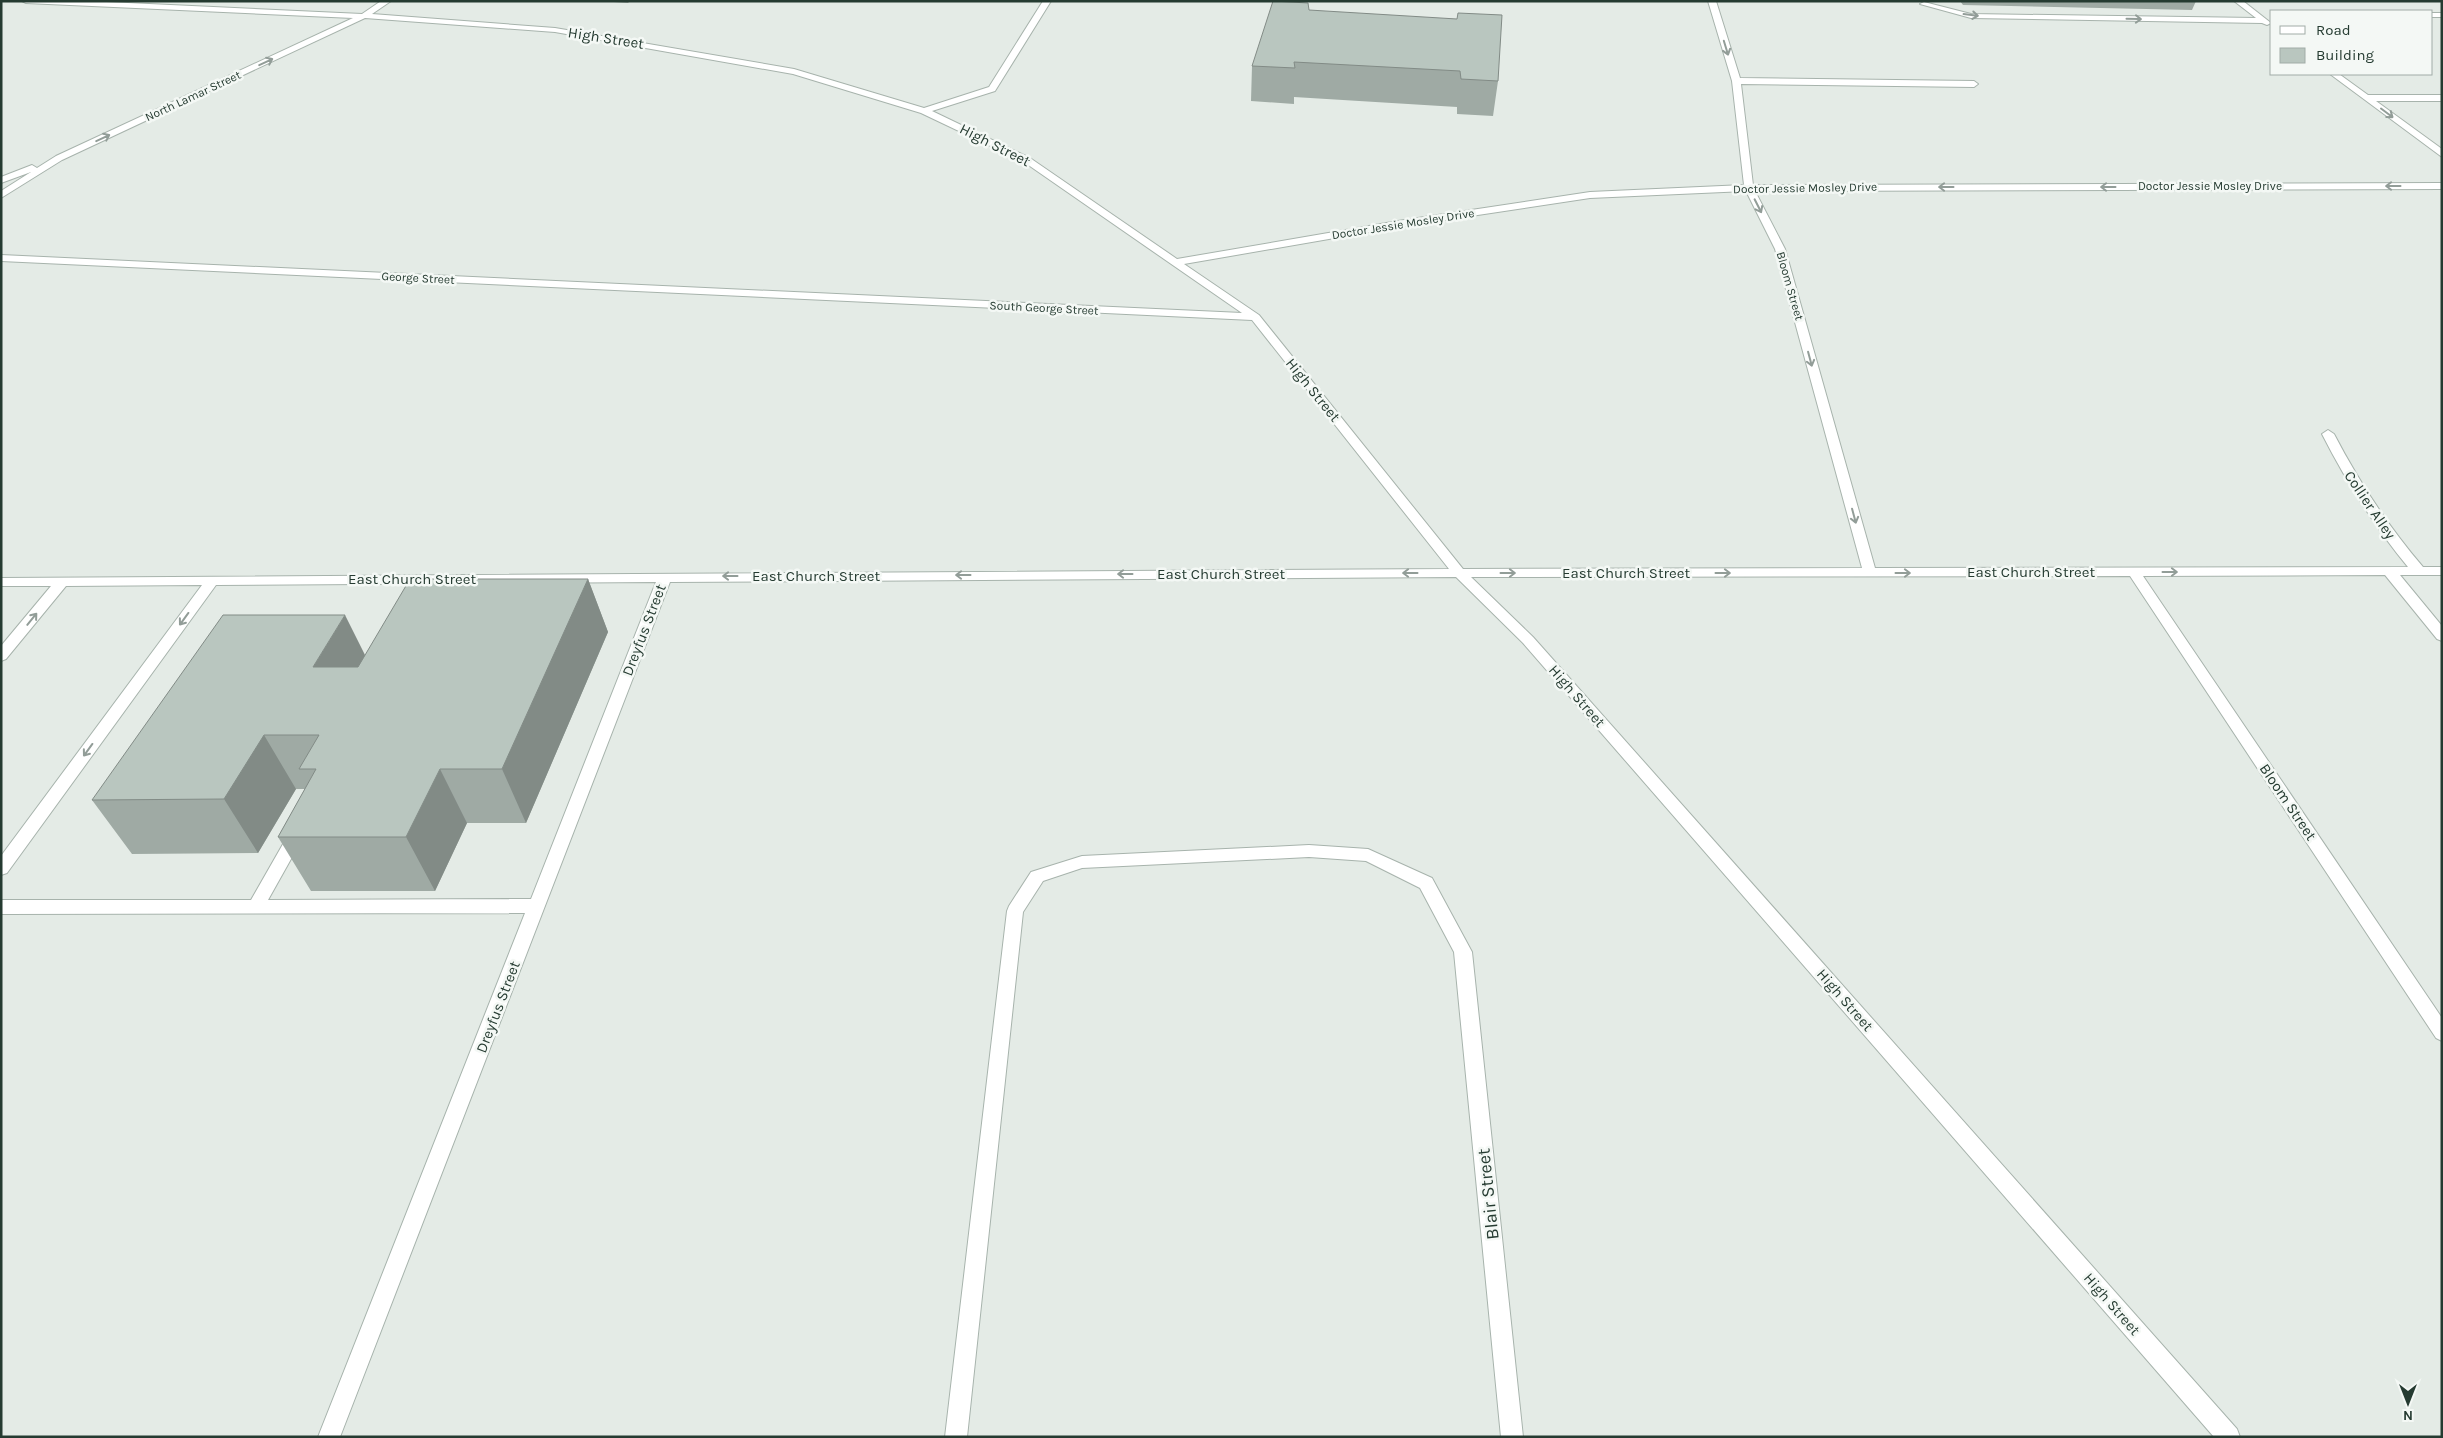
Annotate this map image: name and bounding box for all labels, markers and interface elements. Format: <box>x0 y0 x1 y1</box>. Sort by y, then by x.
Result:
one-way arrow <box>1963 10 1979 20</box>
legend <box>2270 10 2433 75</box>
one-way arrow <box>2126 14 2142 24</box>
text: Road <box>2316 21 2351 39</box>
street label: High Street <box>567 23 646 53</box>
one-way arrow <box>1721 40 1731 56</box>
text: Building <box>2316 46 2374 64</box>
one-way arrow <box>258 56 273 66</box>
street label: North Lamar Street <box>143 67 243 124</box>
one-way arrow <box>2380 108 2393 119</box>
street label: High Street <box>957 120 1034 171</box>
one-way arrow <box>95 132 110 142</box>
street label: Doctor Jessie Mosley Drive <box>2138 179 2282 193</box>
street label: Doctor Jessie Mosley Drive <box>1733 180 1877 196</box>
one-way arrow <box>2385 181 2402 191</box>
one-way arrow <box>1938 182 1954 192</box>
one-way arrow <box>2100 182 2116 192</box>
one-way arrow <box>1754 198 1763 213</box>
street label: Doctor Jessie Mosley Drive <box>1331 206 1475 242</box>
street label: Bloom Street <box>1773 250 1807 322</box>
street label: George Street <box>381 269 455 287</box>
street label: South George Street <box>989 298 1099 318</box>
one-way arrow <box>1806 351 1816 367</box>
street label: High Street <box>1282 355 1344 426</box>
street label: Collier Alley <box>2341 467 2399 543</box>
one-way arrow <box>1849 507 1859 523</box>
street label: East Church Street <box>1967 563 2095 581</box>
street label: East Church Street <box>1562 564 1690 582</box>
street label: East Church Street <box>1157 565 1285 583</box>
street label: East Church Street <box>752 567 880 585</box>
one-way arrow <box>2162 567 2178 577</box>
one-way arrow <box>1402 568 1418 578</box>
one-way arrow <box>1499 568 1515 578</box>
one-way arrow <box>1714 568 1730 578</box>
one-way arrow <box>1894 568 1910 578</box>
one-way arrow <box>1117 569 1134 579</box>
street label: East Church Street <box>348 570 476 588</box>
one-way arrow <box>955 570 971 580</box>
one-way arrow <box>722 572 738 581</box>
street label: Dreyfus Street <box>618 581 670 678</box>
one-way arrow <box>179 612 189 626</box>
one-way arrow <box>26 613 37 626</box>
street label: High Street <box>1545 661 1609 731</box>
one-way arrow <box>83 743 93 757</box>
street label: Bloom Street <box>2256 760 2320 844</box>
street label: Dreyfus Street <box>472 958 524 1055</box>
street label: High Street <box>1813 965 1877 1035</box>
street label: Blair Street <box>1472 1147 1504 1241</box>
street label: High Street <box>2080 1269 2144 1339</box>
north arrow <box>2383 1378 2433 1428</box>
text: N <box>2403 1407 2413 1424</box>

